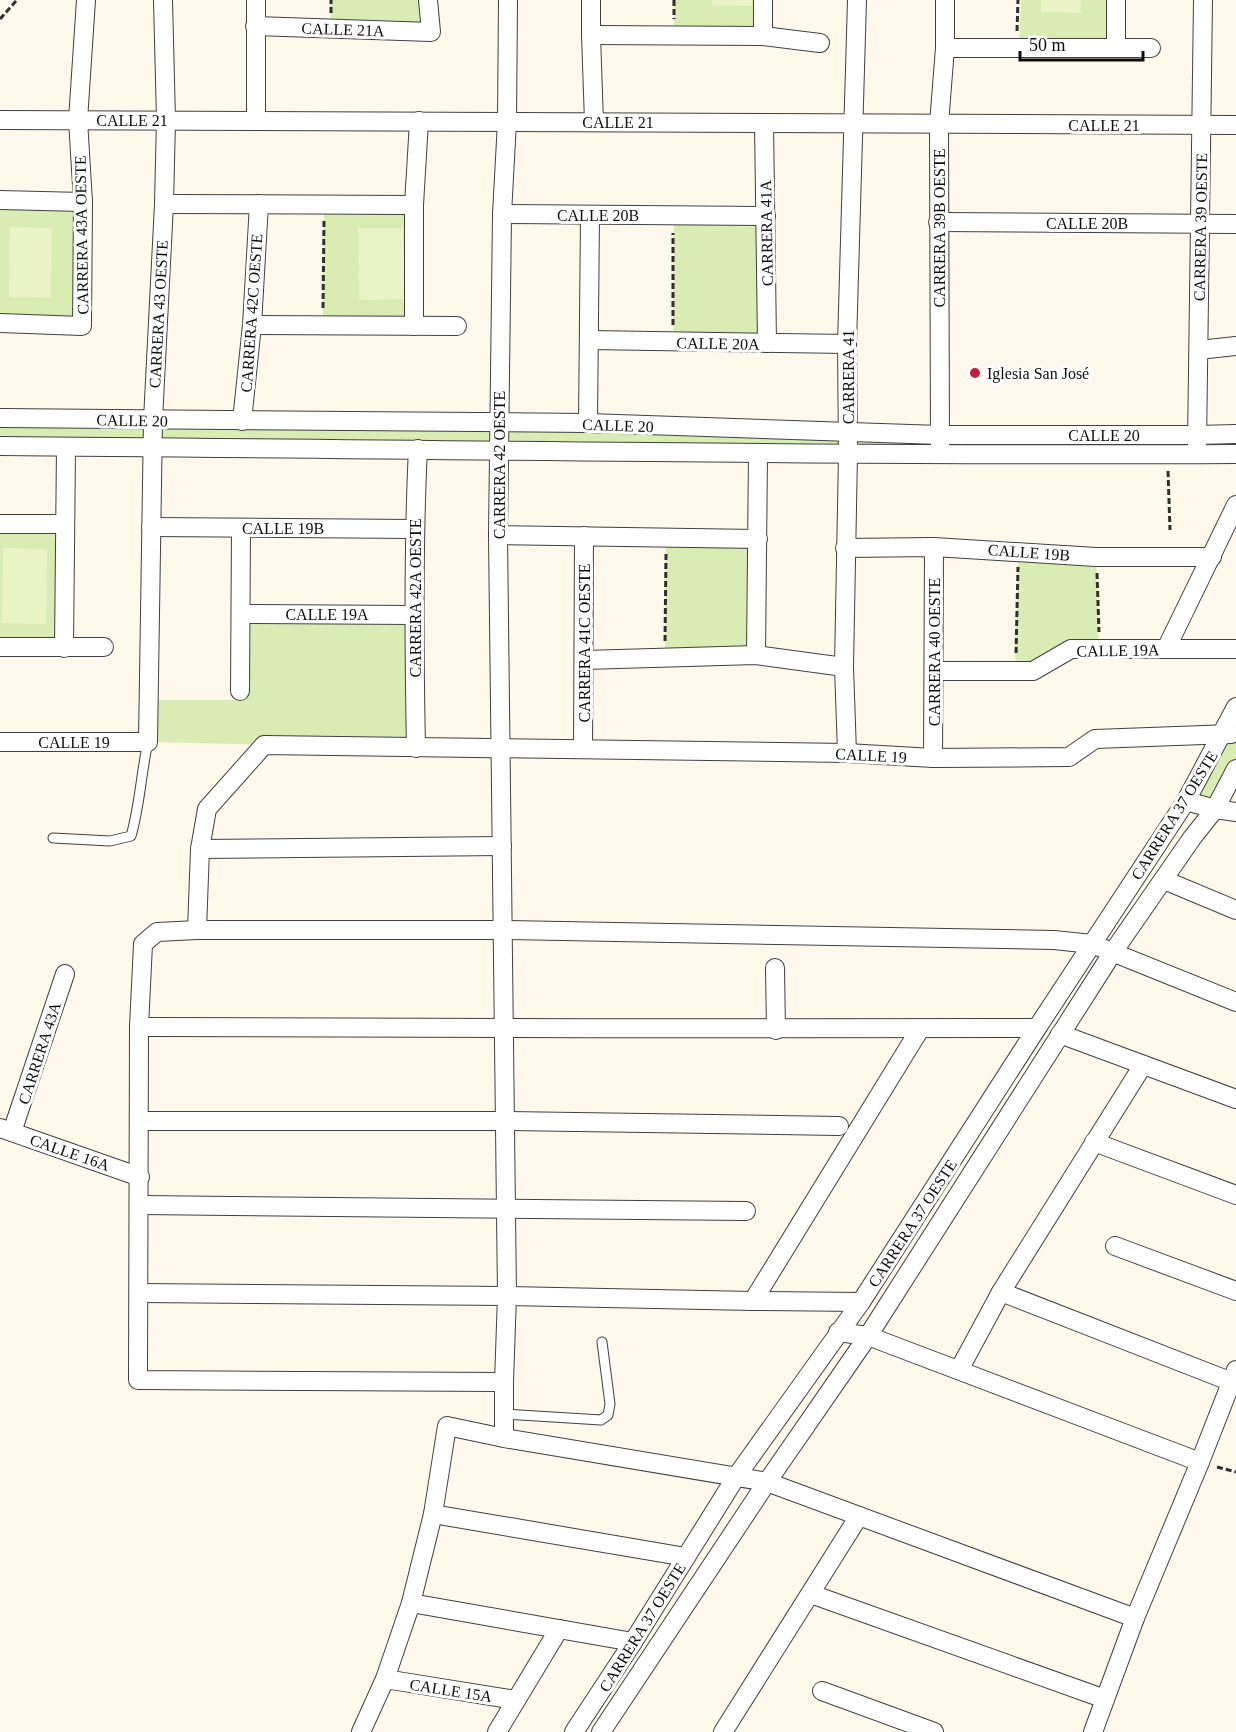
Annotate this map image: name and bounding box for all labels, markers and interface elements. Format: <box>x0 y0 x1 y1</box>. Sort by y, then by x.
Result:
street label: CALLE 21A <box>301 20 385 39</box>
scale bar <box>1020 24 1143 62</box>
text: 50 m <box>1029 35 1066 55</box>
street label: CALLE 21 <box>96 112 168 129</box>
street label: CALLE 21 <box>582 114 654 131</box>
street label: CALLE 21 <box>1068 117 1140 134</box>
street label: CARRERA 39B OESTE <box>931 148 948 308</box>
street label: CARRERA 39 OESTE <box>1191 153 1210 301</box>
street label: CARRERA 43A OESTE <box>72 155 91 315</box>
street label: CARRERA 41A <box>757 179 776 286</box>
street label: CALLE 20B <box>557 207 639 224</box>
street label: CALLE 20B <box>1046 215 1128 232</box>
street label: CARRERA 42C OESTE <box>237 233 266 393</box>
street label: CARRERA 43 OESTE <box>146 239 171 389</box>
street label: CARRERA 41 <box>840 330 857 424</box>
street label: CALLE 20A <box>676 334 760 353</box>
place label: Iglesia San José <box>987 365 1089 383</box>
marker: Iglesia San José <box>968 366 982 380</box>
street label: CARRERA 42 OESTE <box>491 391 508 539</box>
street label: CALLE 20 <box>96 411 168 430</box>
street label: CALLE 20 <box>582 416 654 435</box>
street label: CALLE 20 <box>1068 427 1140 444</box>
street label: CARRERA 42A OESTE <box>407 518 424 678</box>
street label: CALLE 19B <box>242 520 324 537</box>
street label: CALLE 19B <box>987 541 1071 564</box>
street label: CARRERA 41C OESTE <box>576 563 593 723</box>
street label: CARRERA 40 OESTE <box>926 578 943 726</box>
street label: CALLE 19A <box>285 606 369 623</box>
street label: CALLE 19A <box>1076 641 1160 660</box>
street label: CALLE 19 <box>38 734 110 751</box>
street label: CALLE 19 <box>835 745 907 766</box>
street label: CARRERA 37 OESTE <box>1128 748 1221 883</box>
street label: CARRERA 43A <box>15 1000 64 1106</box>
street label: CALLE 16A <box>28 1131 112 1174</box>
street label: CARRERA 37 OESTE <box>865 1156 960 1290</box>
street label: CARRERA 37 OESTE <box>596 1560 689 1695</box>
street label: CALLE 15A <box>409 1676 494 1705</box>

